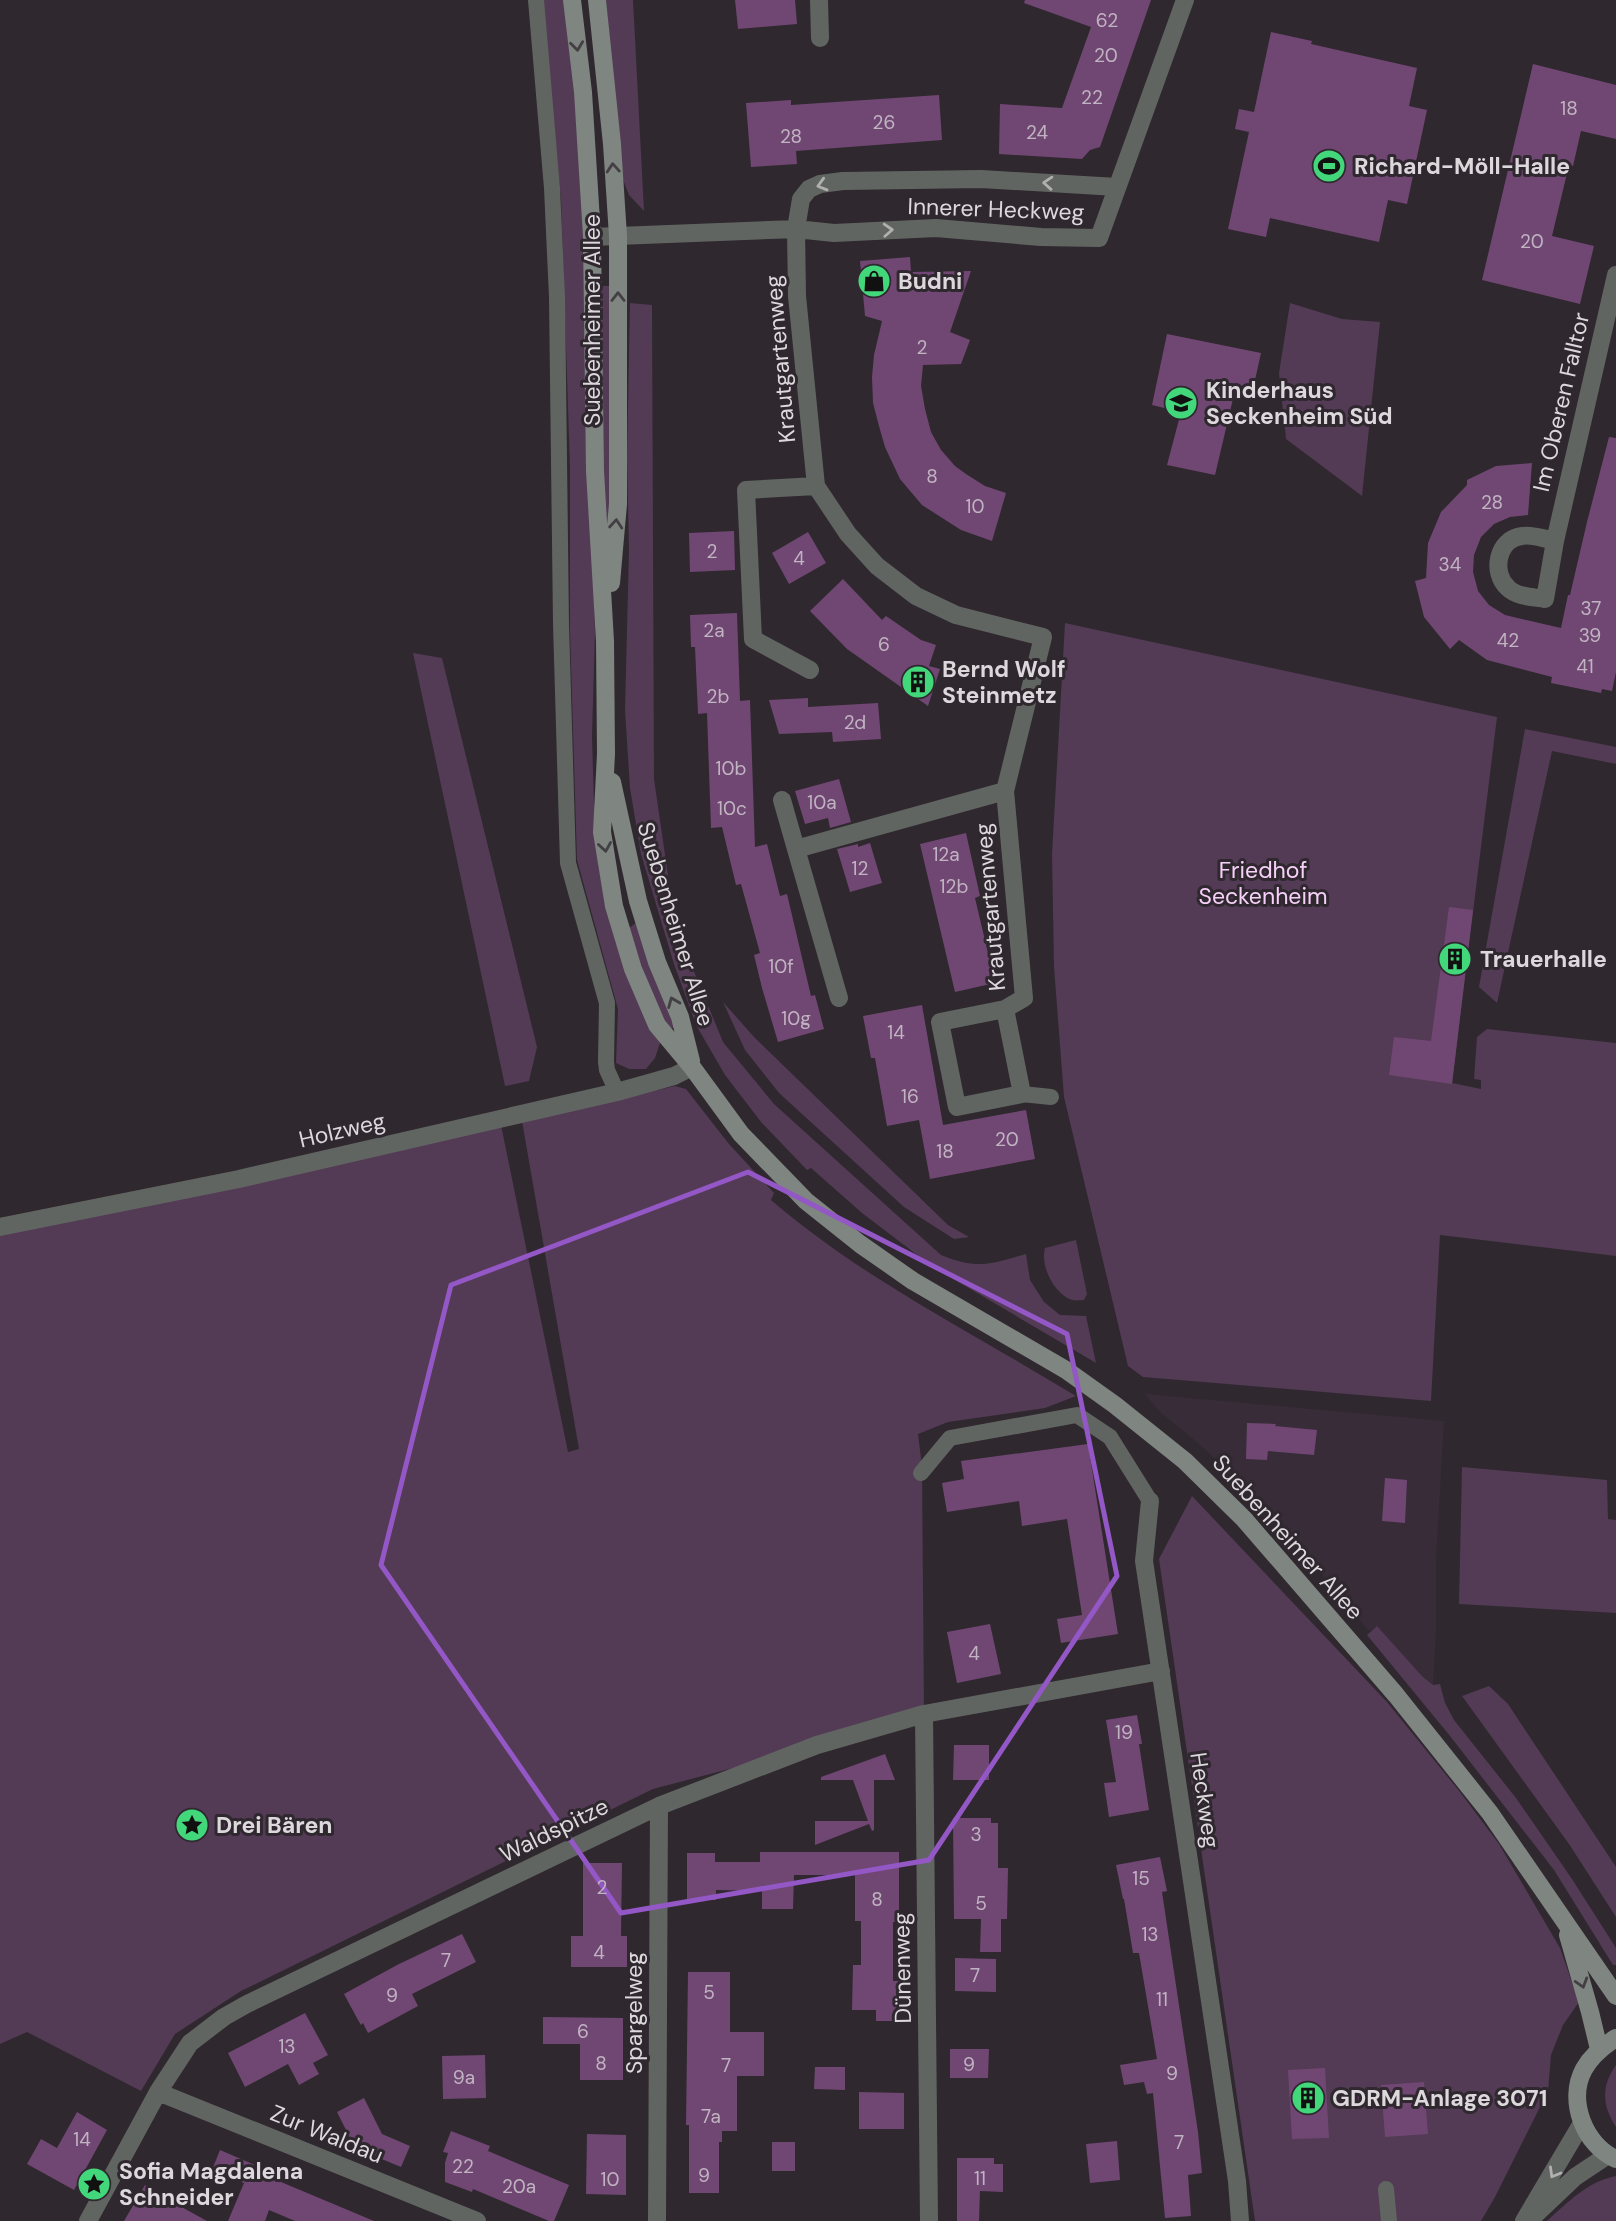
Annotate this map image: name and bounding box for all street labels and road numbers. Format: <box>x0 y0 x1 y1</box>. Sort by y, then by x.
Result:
street label: Innerer Heckweg <box>907 191 1085 227</box>
street label: Suebenheimer Allee <box>577 214 607 426</box>
street label: Krautgartenweg <box>758 274 802 444</box>
street label: Im Oberen Falltor <box>1526 310 1596 494</box>
street label: Suebenheimer Allee <box>631 818 721 1030</box>
street label: Krautgartenweg <box>968 822 1012 992</box>
street label: Holzweg <box>296 1105 388 1155</box>
street label: Suebenheimer Allee <box>1206 1448 1370 1626</box>
street label: Heckweg <box>1183 1750 1227 1850</box>
street label: Waldspitze <box>495 1791 613 1869</box>
street label: Dünenweg <box>886 1912 918 2024</box>
street label: Spargelweg <box>619 1952 649 2074</box>
street label: Zur Waldau <box>266 2098 388 2170</box>

